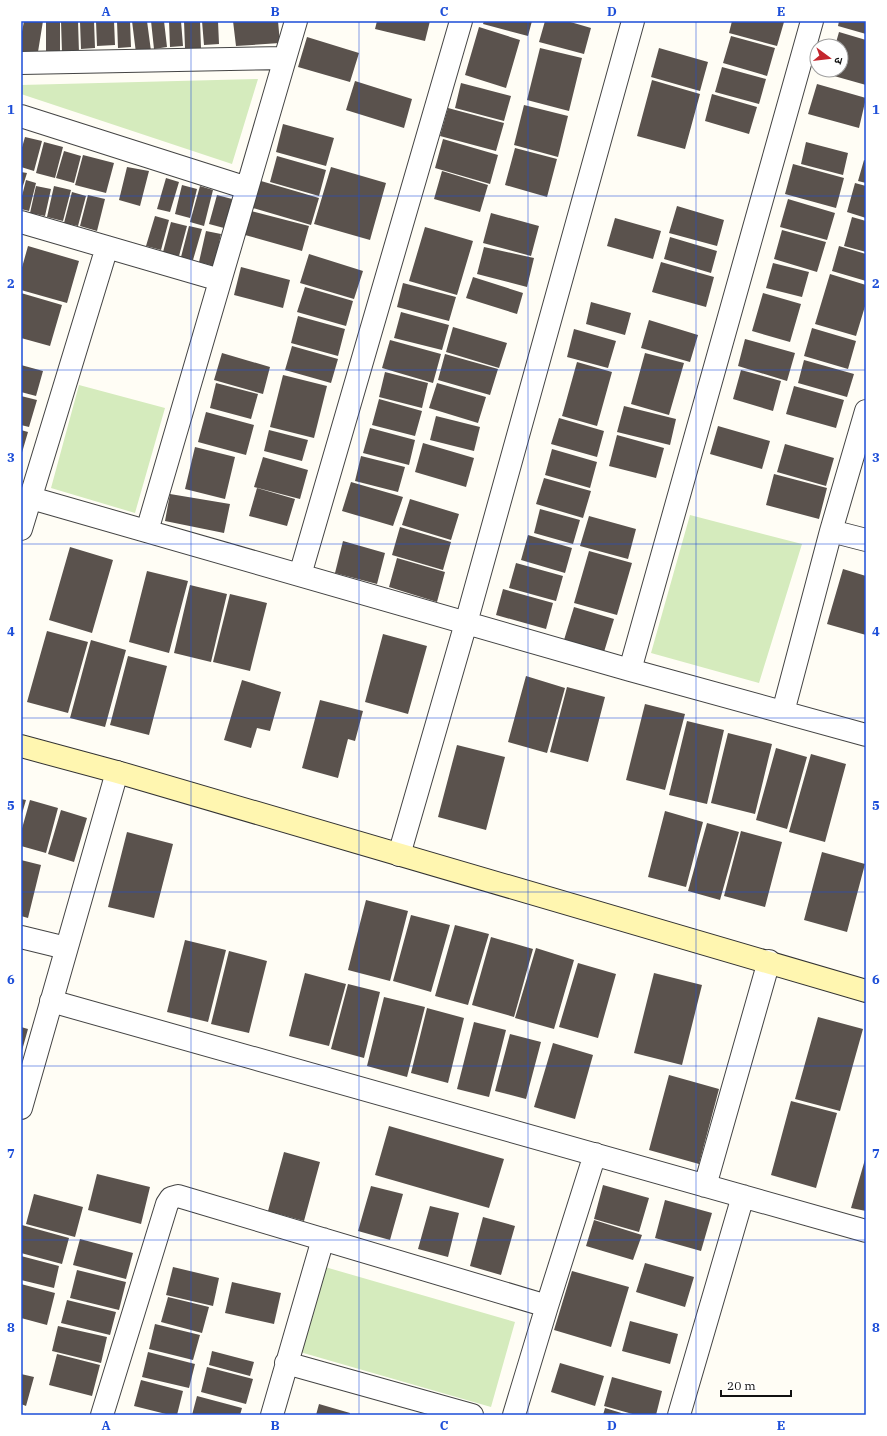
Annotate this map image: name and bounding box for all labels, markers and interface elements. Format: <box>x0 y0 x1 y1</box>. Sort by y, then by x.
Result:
text: A <box>101 3 111 20</box>
text: B <box>270 3 280 20</box>
text: C <box>440 3 449 20</box>
text: D <box>607 3 617 20</box>
text: E <box>777 3 785 20</box>
north arrow <box>809 38 849 78</box>
text: उ <box>831 56 846 66</box>
text: 1 <box>7 101 15 118</box>
text: 1 <box>872 101 880 118</box>
text: 2 <box>7 275 15 292</box>
text: 2 <box>872 275 880 292</box>
text: 3 <box>7 449 15 466</box>
text: 3 <box>872 449 880 466</box>
text: 4 <box>7 623 15 640</box>
text: 4 <box>872 623 880 640</box>
text: 5 <box>7 797 15 814</box>
text: 5 <box>872 797 880 814</box>
text: 6 <box>7 971 15 988</box>
text: 6 <box>872 971 880 988</box>
text: 7 <box>7 1145 15 1162</box>
text: 7 <box>872 1145 880 1162</box>
text: 8 <box>7 1319 15 1336</box>
text: 8 <box>872 1319 880 1336</box>
scale bar <box>721 1372 791 1398</box>
text: 20 m <box>727 1378 756 1393</box>
text: A <box>101 1417 111 1434</box>
text: B <box>270 1417 280 1434</box>
text: C <box>440 1417 449 1434</box>
text: D <box>607 1417 617 1434</box>
text: E <box>777 1417 785 1434</box>

